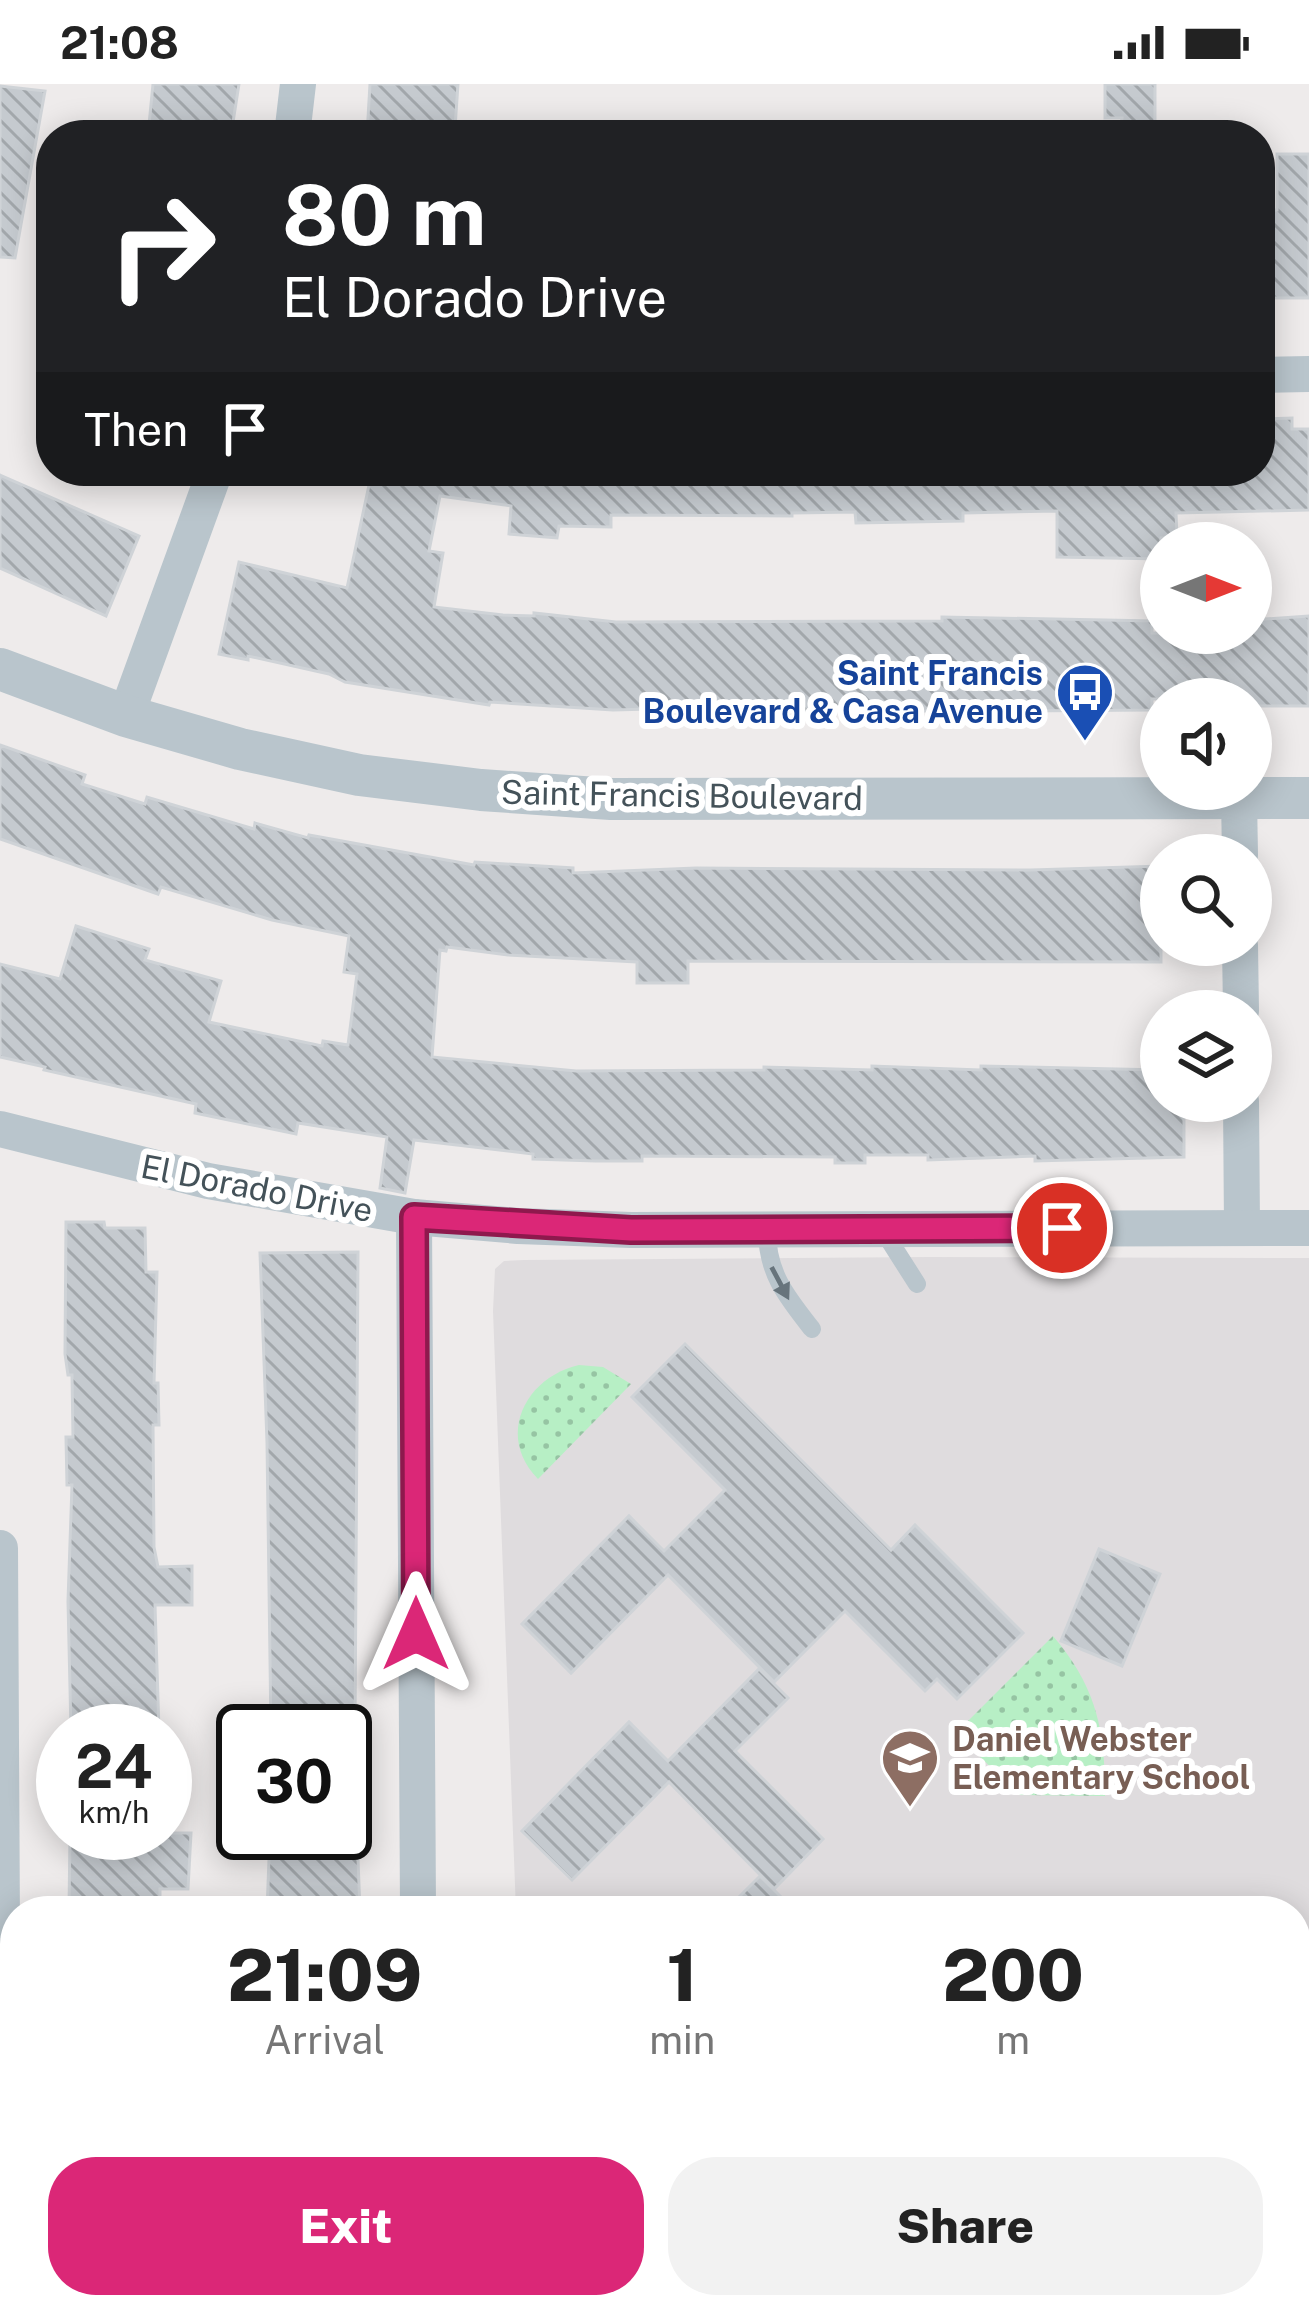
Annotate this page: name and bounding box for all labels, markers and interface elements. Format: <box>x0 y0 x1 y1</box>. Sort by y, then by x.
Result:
text: 21:08 <box>60 16 179 69</box>
text: 80 m <box>282 165 486 264</box>
icon: right <box>84 168 240 324</box>
text: El Dorado Drive <box>282 266 667 329</box>
icon: arrive <box>212 396 278 462</box>
text: Then <box>84 403 188 456</box>
north arrow <box>1140 522 1272 654</box>
map controls <box>1140 522 1272 1122</box>
place label: Saint Francis Boulevard & Casa Avenue <box>643 654 1043 730</box>
bus stop icon: Saint Francis Boulevard & Casa Avenue <box>1054 661 1116 743</box>
button: sound <box>1140 678 1272 810</box>
street label: Saint Francis Boulevard <box>501 773 863 817</box>
button: search <box>1140 834 1272 966</box>
button: layers <box>1140 990 1272 1122</box>
street label: El Dorado Drive <box>138 1147 376 1229</box>
pin <box>1011 1177 1113 1279</box>
icon: arrive <box>1029 1195 1095 1261</box>
one-way arrow <box>769 1266 790 1300</box>
position arrow <box>353 1571 479 1697</box>
speed limit sign: 30 <box>216 1704 372 1860</box>
place label: Daniel Webster Elementary School <box>952 1720 1250 1796</box>
school or university icon: Daniel Webster Elementary School <box>879 1727 941 1809</box>
text: 24 <box>75 1731 153 1802</box>
text: km/h <box>79 1794 149 1830</box>
text: 21:09 <box>227 1933 422 2017</box>
text: 1 <box>666 1933 698 2017</box>
text: 200 <box>942 1933 1084 2017</box>
text: Arrival <box>264 2017 385 2063</box>
text: min <box>649 2017 715 2063</box>
text: m <box>996 2017 1030 2063</box>
button: Exit <box>48 2157 644 2295</box>
button: Share <box>668 2157 1263 2295</box>

